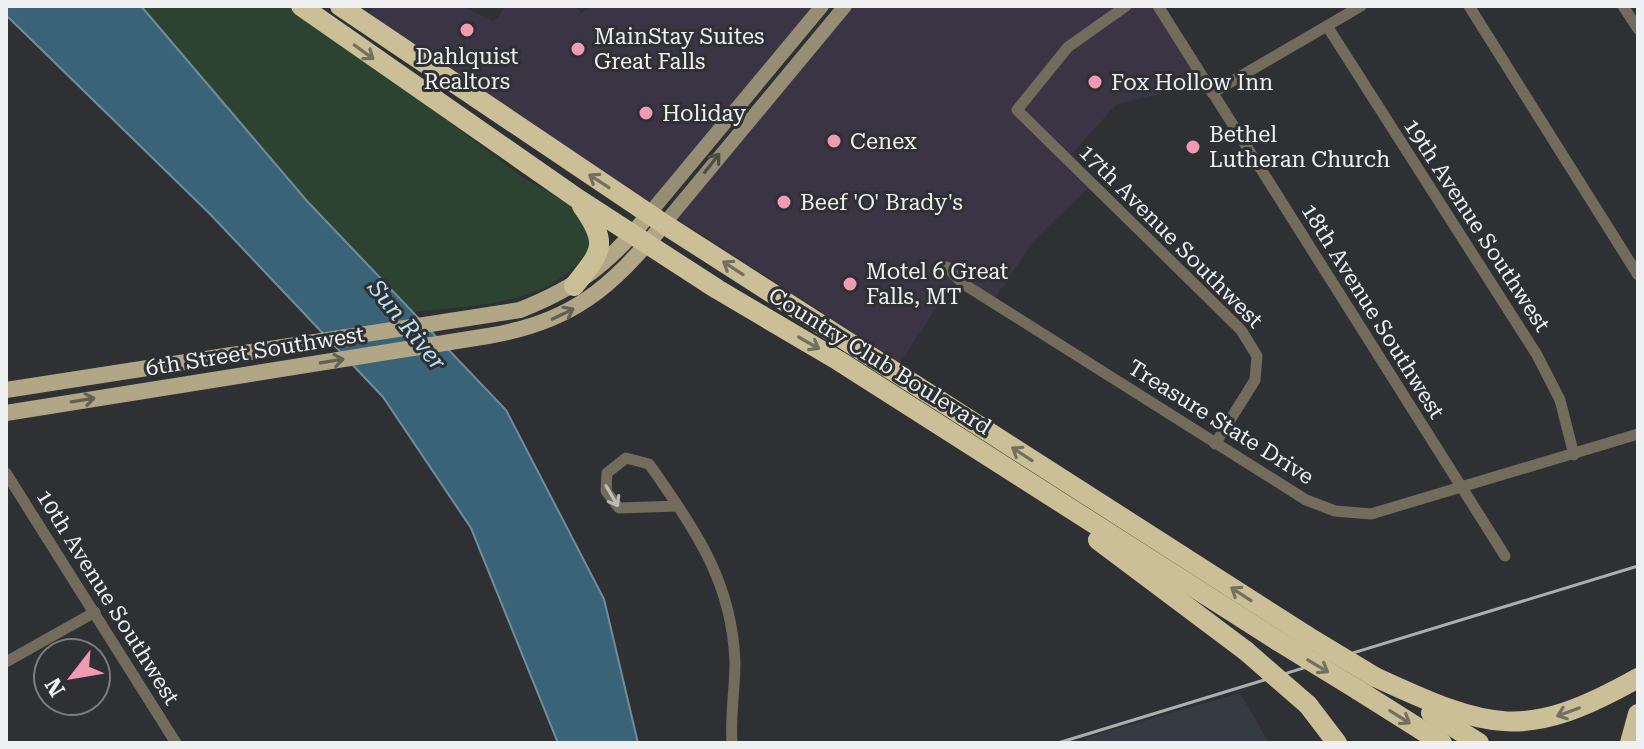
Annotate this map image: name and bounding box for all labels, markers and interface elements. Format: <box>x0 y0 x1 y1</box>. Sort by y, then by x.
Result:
marker: Dahlquist Realtors <box>458 21 476 39</box>
place label: MainStay Suites Great Falls <box>594 24 764 74</box>
marker: MainStay Suites Great Falls <box>569 40 587 58</box>
one-way arrow <box>353 44 374 61</box>
place label: Dahlquist Realtors <box>415 44 519 94</box>
place label: Fox Hollow Inn <box>1111 70 1273 95</box>
marker: Fox Hollow Inn <box>1086 73 1104 91</box>
place label: Holiday <box>662 101 746 126</box>
marker: Holiday <box>637 104 655 122</box>
street label: 19th Avenue Southwest <box>1399 114 1555 336</box>
place label: Bethel Lutheran Church <box>1209 122 1390 172</box>
place label: Cenex <box>850 129 917 154</box>
marker: Cenex <box>825 132 843 150</box>
marker: Bethel Lutheran Church <box>1184 138 1202 156</box>
street label: 17th Avenue Southwest <box>1074 139 1268 333</box>
one-way arrow <box>704 153 721 174</box>
one-way arrow <box>588 173 610 189</box>
place label: Beef 'O' Brady's <box>800 190 963 215</box>
marker: Beef 'O' Brady's <box>775 193 793 211</box>
street label: 18th Avenue Southwest <box>1296 199 1450 423</box>
place label: Motel 6 Great Falls, MT <box>866 259 1008 309</box>
one-way arrow <box>722 260 744 277</box>
water label: Sun River <box>361 273 452 376</box>
marker: Motel 6 Great Falls, MT <box>841 275 859 293</box>
street label: Country Club Boulevard <box>764 282 996 440</box>
one-way arrow <box>551 306 575 321</box>
street label: 6th Street Southwest <box>144 321 366 381</box>
one-way arrow <box>797 335 820 351</box>
one-way arrow <box>319 353 345 368</box>
street label: Treasure State Drive <box>1124 355 1318 489</box>
one-way arrow <box>70 392 95 407</box>
one-way arrow <box>1011 445 1034 461</box>
one-way arrow <box>604 484 620 507</box>
street label: 10th Avenue Southwest <box>31 485 185 709</box>
one-way arrow <box>1230 586 1253 602</box>
north arrow <box>32 637 112 717</box>
one-way arrow <box>1306 658 1329 674</box>
text: N <box>40 673 70 701</box>
one-way arrow <box>1556 706 1581 720</box>
one-way arrow <box>1388 709 1411 725</box>

